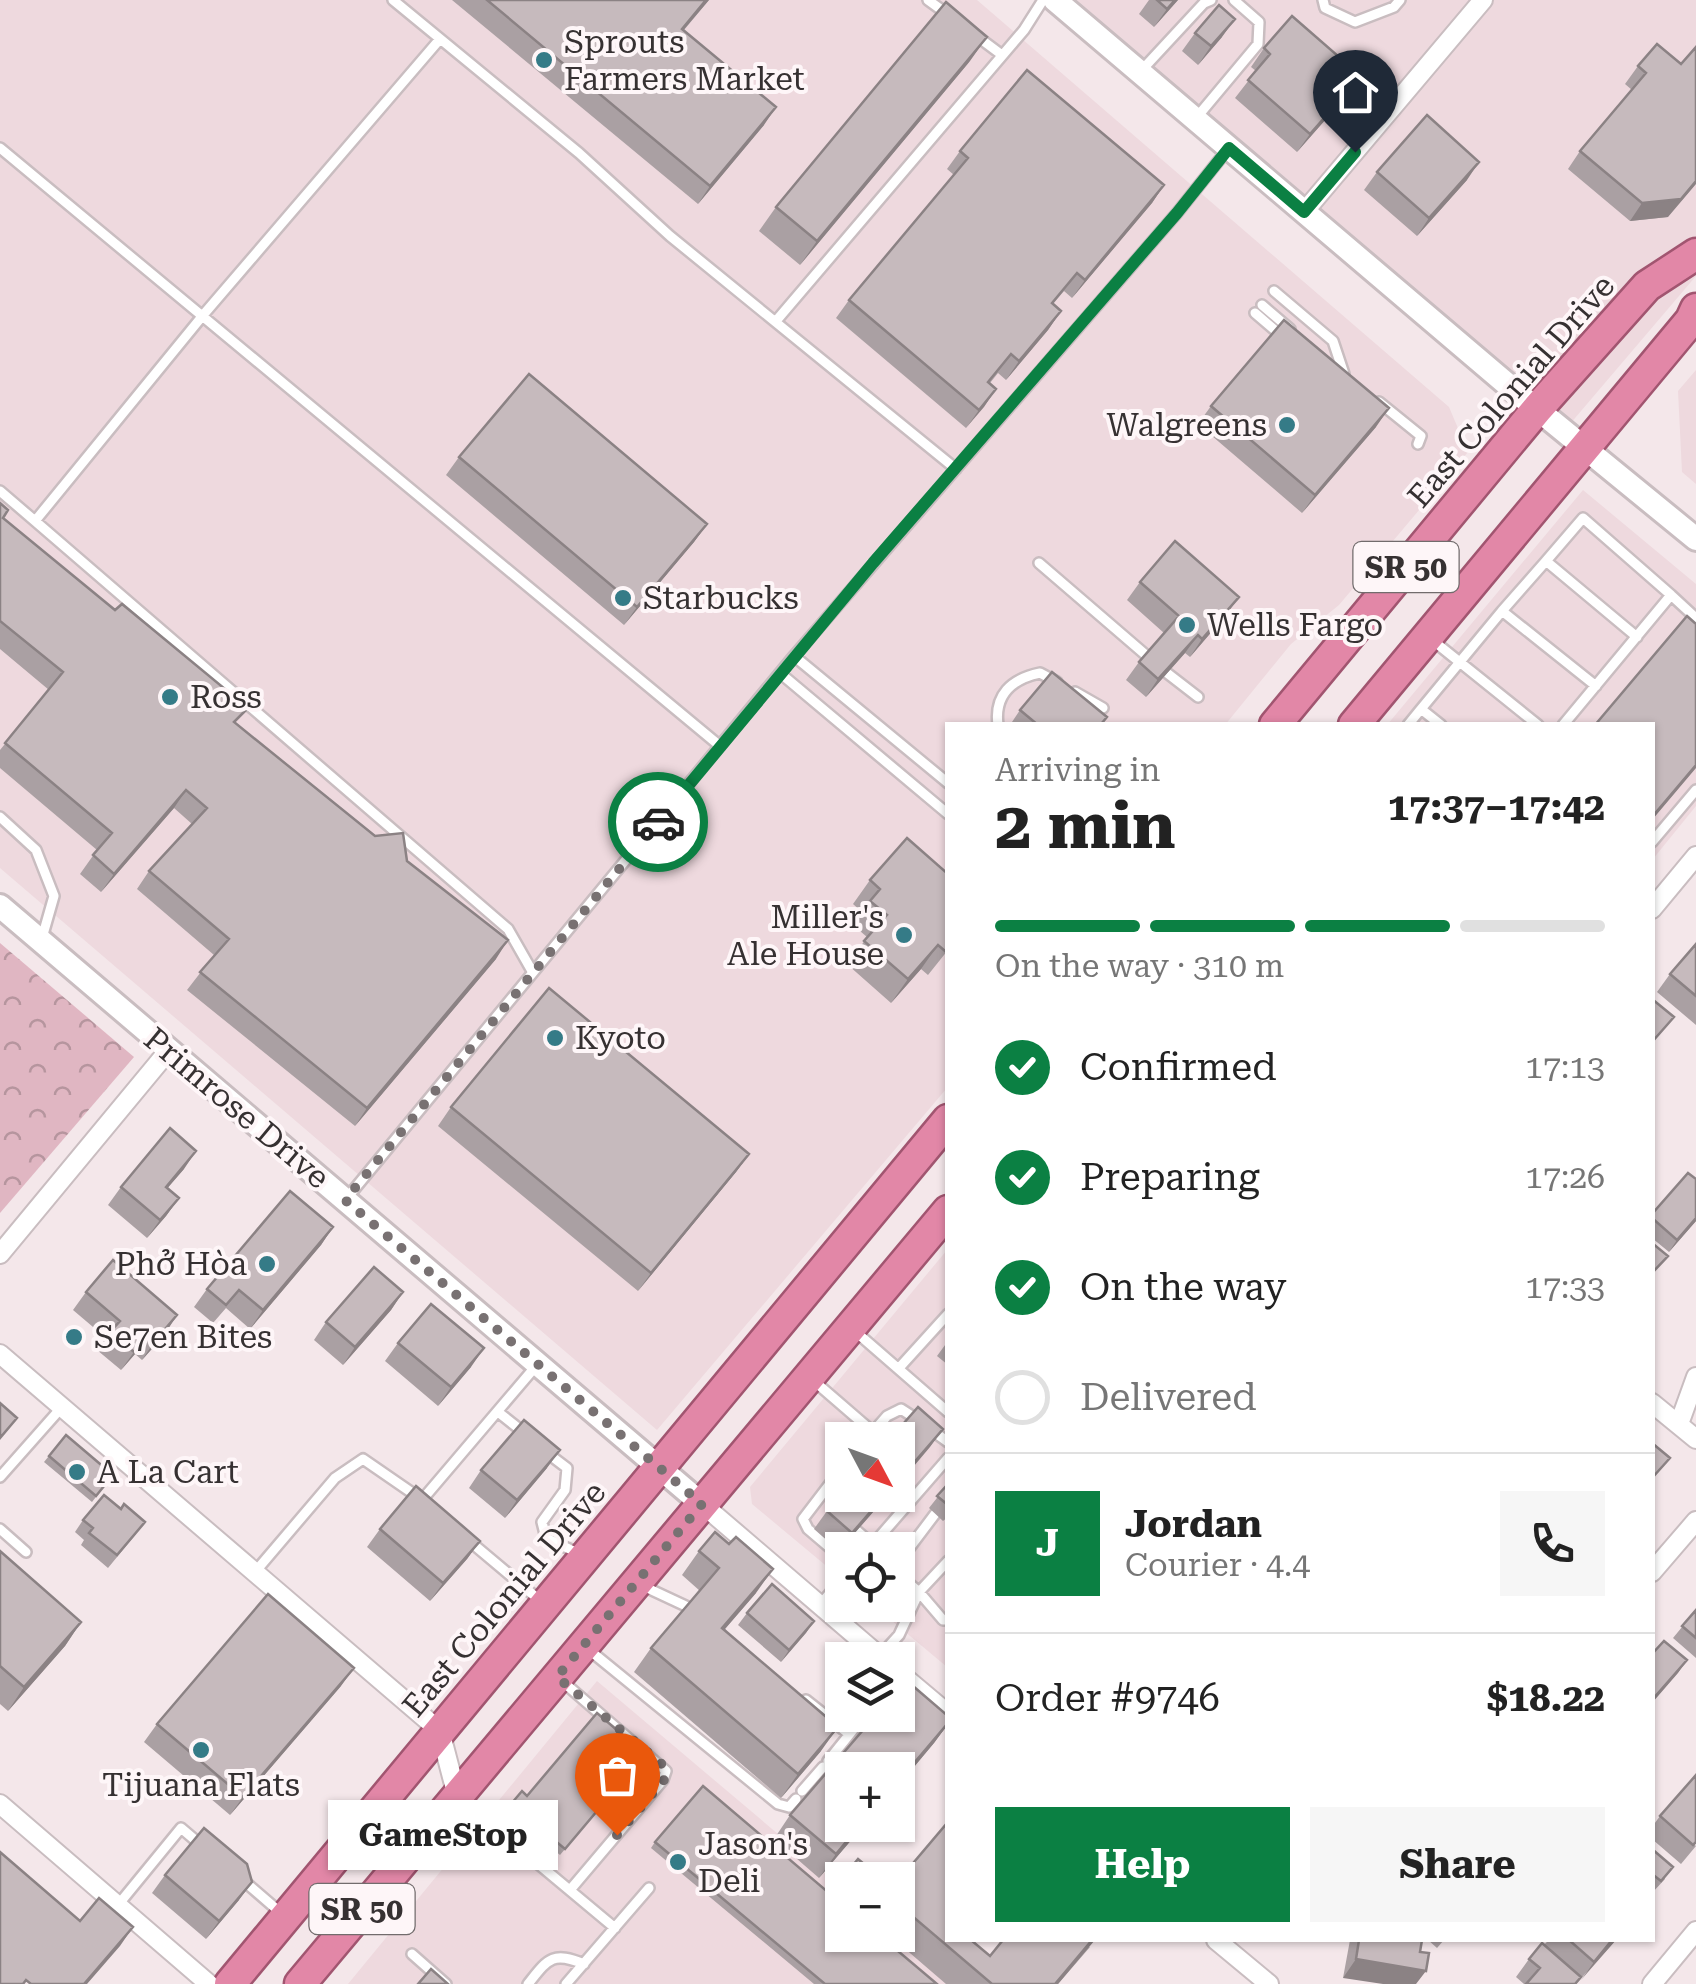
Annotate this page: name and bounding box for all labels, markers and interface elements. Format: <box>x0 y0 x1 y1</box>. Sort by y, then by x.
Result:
place label: Sprouts Farmers Market <box>564 23 805 98</box>
marker: Sprouts Farmers Market <box>533 49 555 71</box>
pin <box>1313 50 1398 153</box>
icon: home <box>1328 65 1383 120</box>
street label: East Colonial Drive <box>1400 267 1622 515</box>
place label: Walgreens <box>1106 406 1267 444</box>
marker: Walgreens <box>1276 414 1298 436</box>
road number: SR 50 <box>1354 542 1458 592</box>
place label: Starbucks <box>643 579 799 617</box>
marker: Starbucks <box>612 587 634 609</box>
place label: Wells Fargo <box>1207 606 1383 644</box>
marker: Wells Fargo <box>1176 614 1198 636</box>
place label: Ross <box>190 678 262 716</box>
marker: Ross <box>159 686 181 708</box>
text: Arriving in <box>995 751 1160 789</box>
courier <box>608 772 708 872</box>
text: 17:37–17:42 <box>1388 785 1605 829</box>
text: 2 min <box>995 788 1176 864</box>
icon: car <box>631 795 686 850</box>
place label: Miller's Ale House <box>727 898 884 973</box>
marker: Miller's Ale House <box>893 924 915 946</box>
text: On the way · 310 m <box>995 947 1284 985</box>
place label: Kyoto <box>575 1019 666 1057</box>
street label: Primrose Drive <box>137 1020 337 1196</box>
marker: Kyoto <box>544 1027 566 1049</box>
icon: check <box>995 1040 1050 1095</box>
text: Confirmed <box>1080 1045 1277 1089</box>
text: 17:13 <box>1525 1048 1605 1086</box>
icon: check <box>995 1150 1050 1205</box>
text: Preparing <box>1080 1155 1260 1199</box>
text: 17:26 <box>1525 1158 1605 1196</box>
place label: Phở Hòa <box>115 1245 247 1283</box>
marker: Phở Hòa <box>256 1253 278 1275</box>
icon: check <box>995 1260 1050 1315</box>
text: On the way <box>1080 1265 1286 1309</box>
text: 17:33 <box>1525 1268 1605 1306</box>
place label: Se7en Bites <box>94 1318 272 1356</box>
marker: Se7en Bites <box>63 1326 85 1348</box>
text: Delivered <box>1080 1375 1257 1419</box>
north arrow <box>825 1422 915 1512</box>
map controls <box>825 1422 915 1952</box>
place label: A La Cart <box>97 1453 239 1491</box>
marker: A La Cart <box>66 1461 88 1483</box>
street label: East Colonial Drive <box>395 1474 613 1724</box>
button: phone <box>1500 1491 1605 1596</box>
text: Jordan <box>1125 1502 1262 1546</box>
text: J <box>1036 1521 1059 1565</box>
button: locate <box>825 1532 915 1622</box>
text: Courier · 4.4 <box>1125 1546 1310 1584</box>
button: layers <box>825 1642 915 1732</box>
text: Order #9746 <box>995 1676 1220 1720</box>
text: $18.22 <box>1487 1676 1605 1720</box>
pin <box>575 1733 660 1836</box>
marker: Tijuana Flats <box>190 1739 212 1761</box>
icon: bag <box>590 1748 645 1803</box>
button: + <box>825 1752 915 1842</box>
place label: Tijuana Flats <box>102 1766 300 1804</box>
callout: GameStop <box>327 1800 557 1870</box>
button: Help <box>995 1807 1290 1922</box>
button: Share <box>1310 1807 1605 1922</box>
text: GameStop <box>358 1816 528 1854</box>
place label: Jason's Deli <box>698 1825 808 1900</box>
marker: Jason's Deli <box>667 1851 689 1873</box>
button: − <box>825 1862 915 1952</box>
road number: SR 50 <box>310 1884 414 1934</box>

